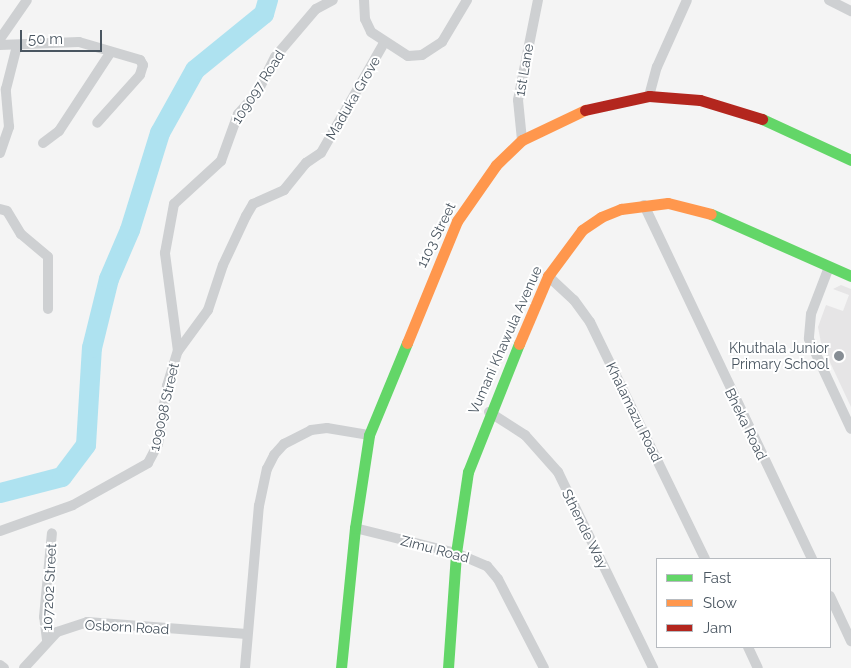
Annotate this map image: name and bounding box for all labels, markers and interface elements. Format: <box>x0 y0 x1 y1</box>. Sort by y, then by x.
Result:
scale bar <box>22 20 105 52</box>
text: 50 m <box>28 30 63 48</box>
street label: 1st Lane <box>511 42 537 98</box>
street label: 109097 Road <box>228 47 288 127</box>
street label: Maduka Grove <box>322 53 384 143</box>
street label: 1103 Street <box>413 200 459 270</box>
street label: Vumani Khawula Avenue <box>465 263 545 417</box>
place label: Khuthala Junior Primary School <box>729 340 829 372</box>
marker: Khuthala Junior Primary School <box>833 350 845 362</box>
street label: Khalamazu Road <box>603 359 665 465</box>
street label: 109098 Street <box>146 361 182 453</box>
street label: Bheka Road <box>721 385 771 463</box>
street label: Sthende Way <box>558 486 612 572</box>
street label: Zimu Road <box>399 532 471 566</box>
street label: 107202 Street <box>38 543 60 631</box>
legend <box>656 558 831 648</box>
text: Fast <box>703 569 731 587</box>
text: Slow <box>703 594 737 612</box>
street label: Osborn Road <box>84 616 170 638</box>
text: Jam <box>703 619 732 637</box>

